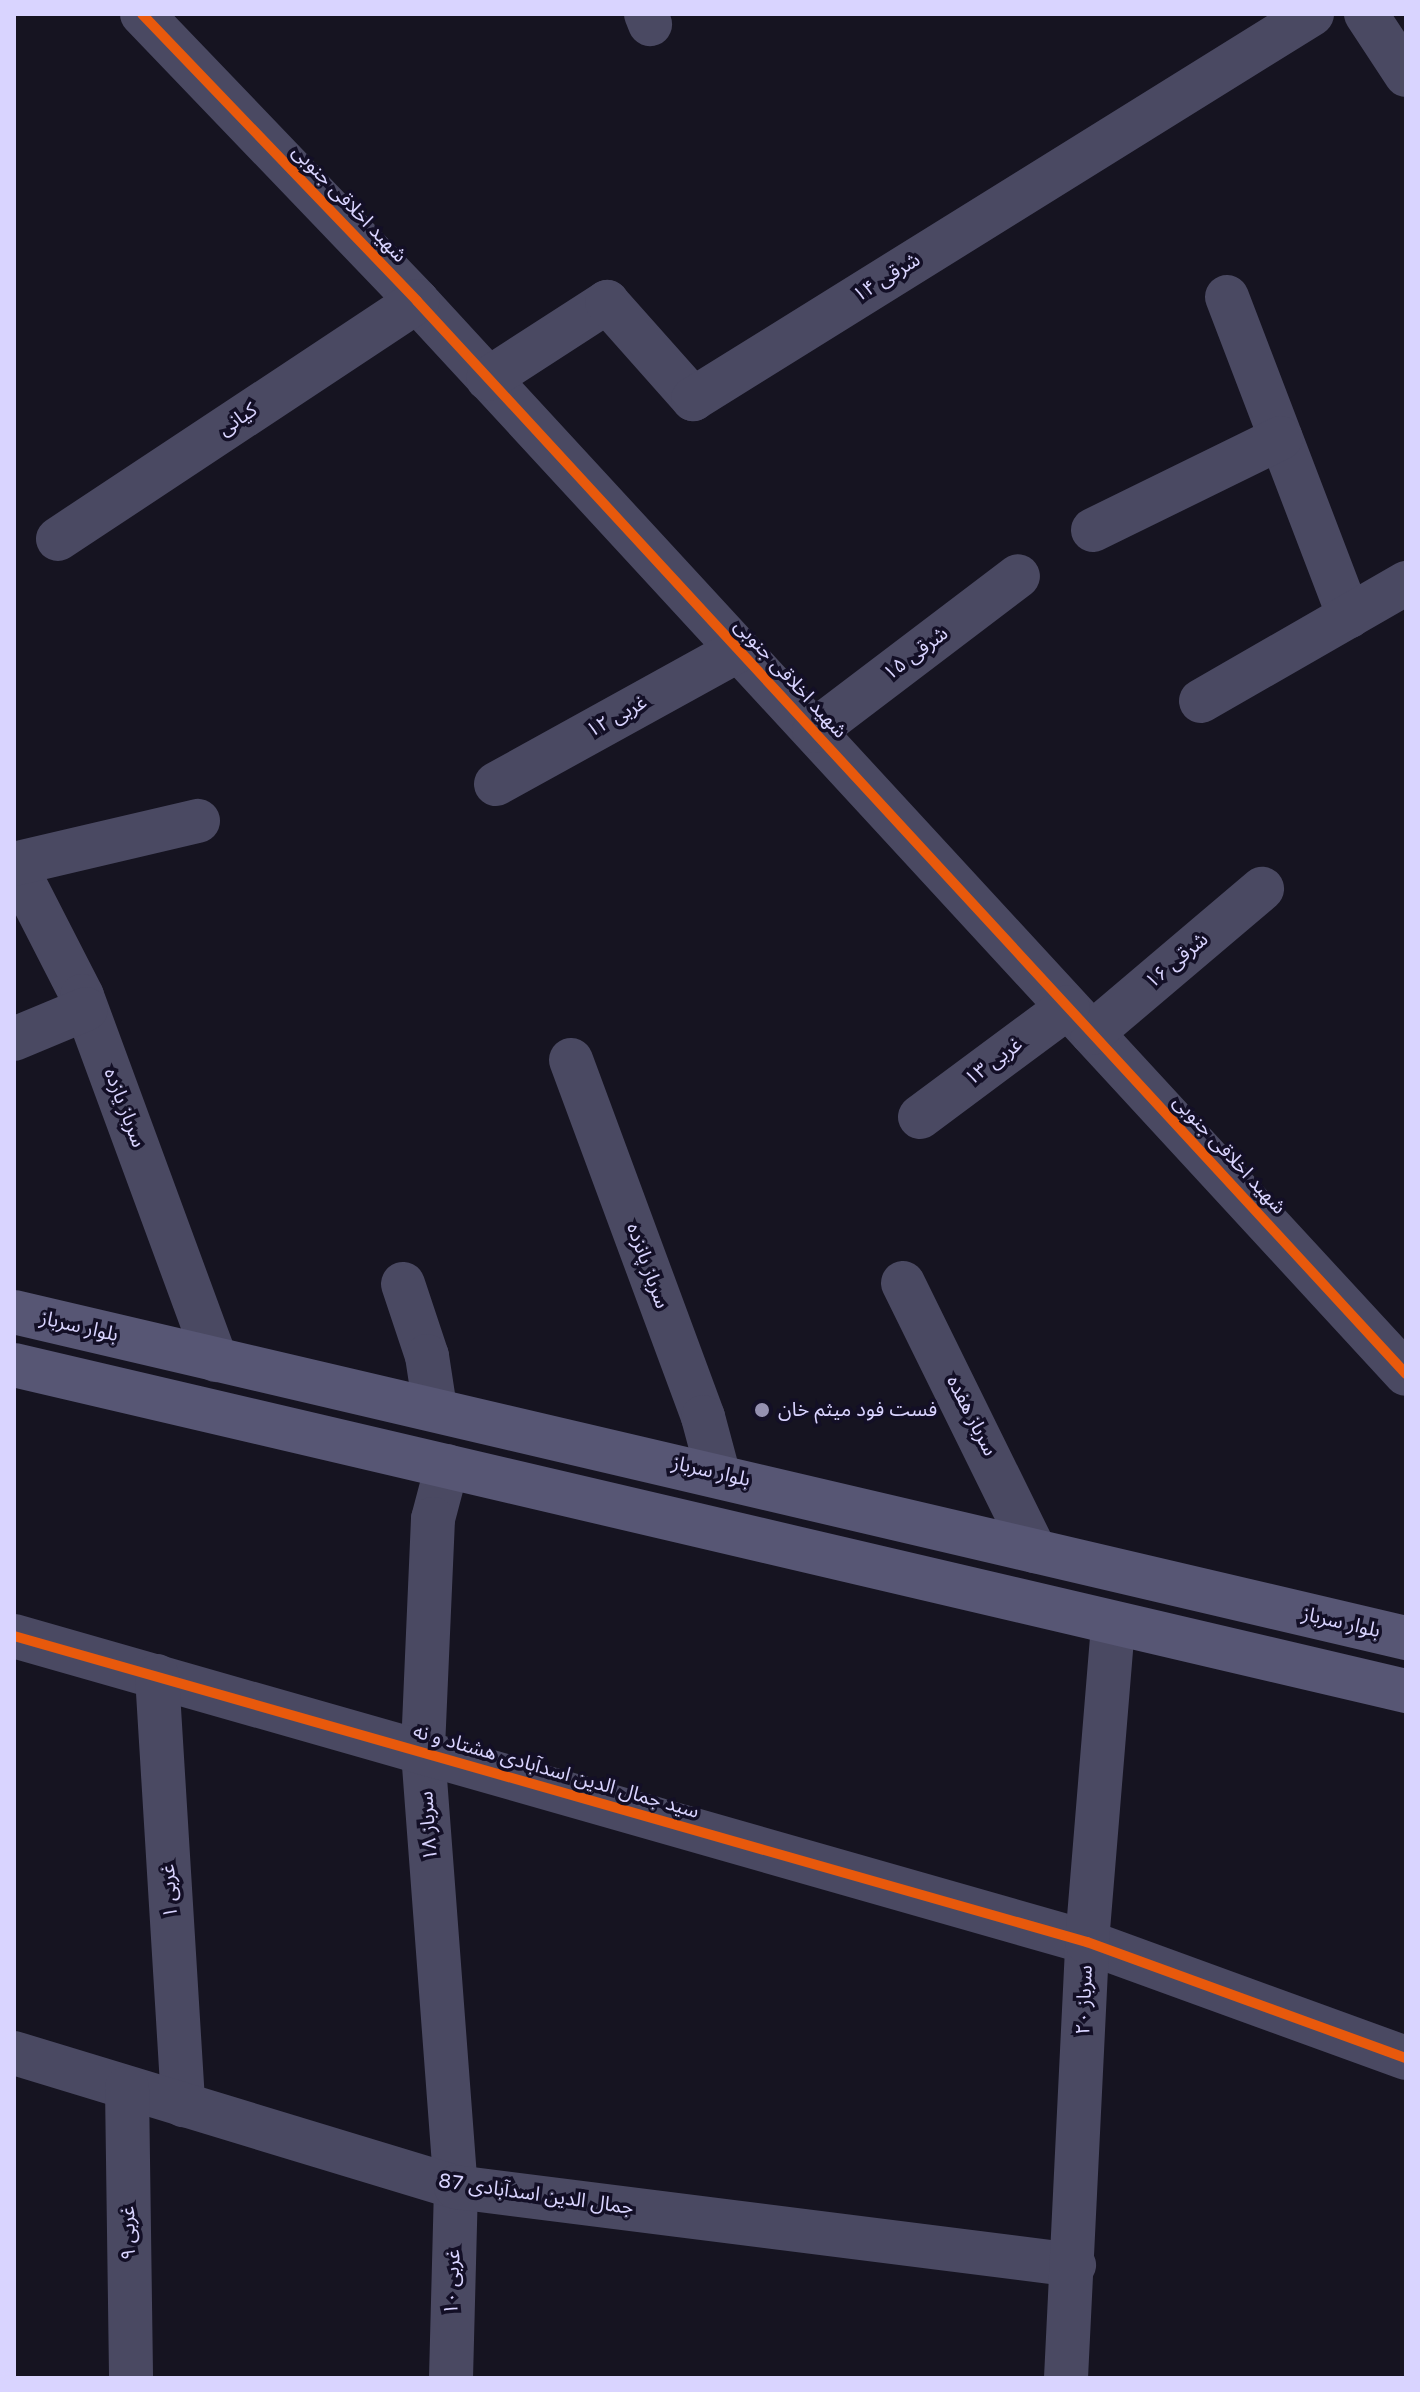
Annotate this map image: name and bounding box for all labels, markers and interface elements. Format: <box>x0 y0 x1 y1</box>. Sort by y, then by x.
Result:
street label: شهید اخلاقی جنوبی <box>287 140 411 268</box>
street label: شرقی ۱۴ <box>849 248 925 308</box>
street label: کیانی <box>214 398 262 442</box>
street label: شهید اخلاقی جنوبی <box>728 614 852 744</box>
street label: شرقی ۱۵ <box>879 622 953 686</box>
street label: غربی ۱۲ <box>583 691 651 743</box>
street label: شرقی ۱۶ <box>1141 928 1213 994</box>
street label: غربی ۱۳ <box>961 1033 1027 1091</box>
street label: سرباز یازده <box>98 1065 150 1151</box>
street label: شهید اخلاقی جنوبی <box>1167 1090 1291 1220</box>
street label: سرباز پانزده <box>621 1220 673 1312</box>
street label: بلوار سرباز <box>37 1306 121 1348</box>
street label: سرباز هفده <box>941 1372 1001 1460</box>
place label: فست فود میثم خان <box>778 1398 937 1422</box>
marker: فست فود میثم خان <box>753 1401 771 1419</box>
street label: بلوار سرباز <box>669 1451 753 1493</box>
street label: بلوار سرباز <box>1299 1602 1383 1644</box>
street label: سید جمال الدین اسدآبادی هشتاد و نه <box>410 1720 702 1824</box>
street label: سرباز ۱۸ <box>415 1790 443 1862</box>
street label: غربی ۱ <box>157 1863 183 1919</box>
street label: سرباز ۲۰ <box>1072 1965 1098 2035</box>
street label: جمال الدین اسدآبادی 87 <box>437 2169 635 2221</box>
street label: غربی ۹ <box>117 2206 141 2260</box>
street label: غربی ۱۰ <box>440 2249 466 2315</box>

